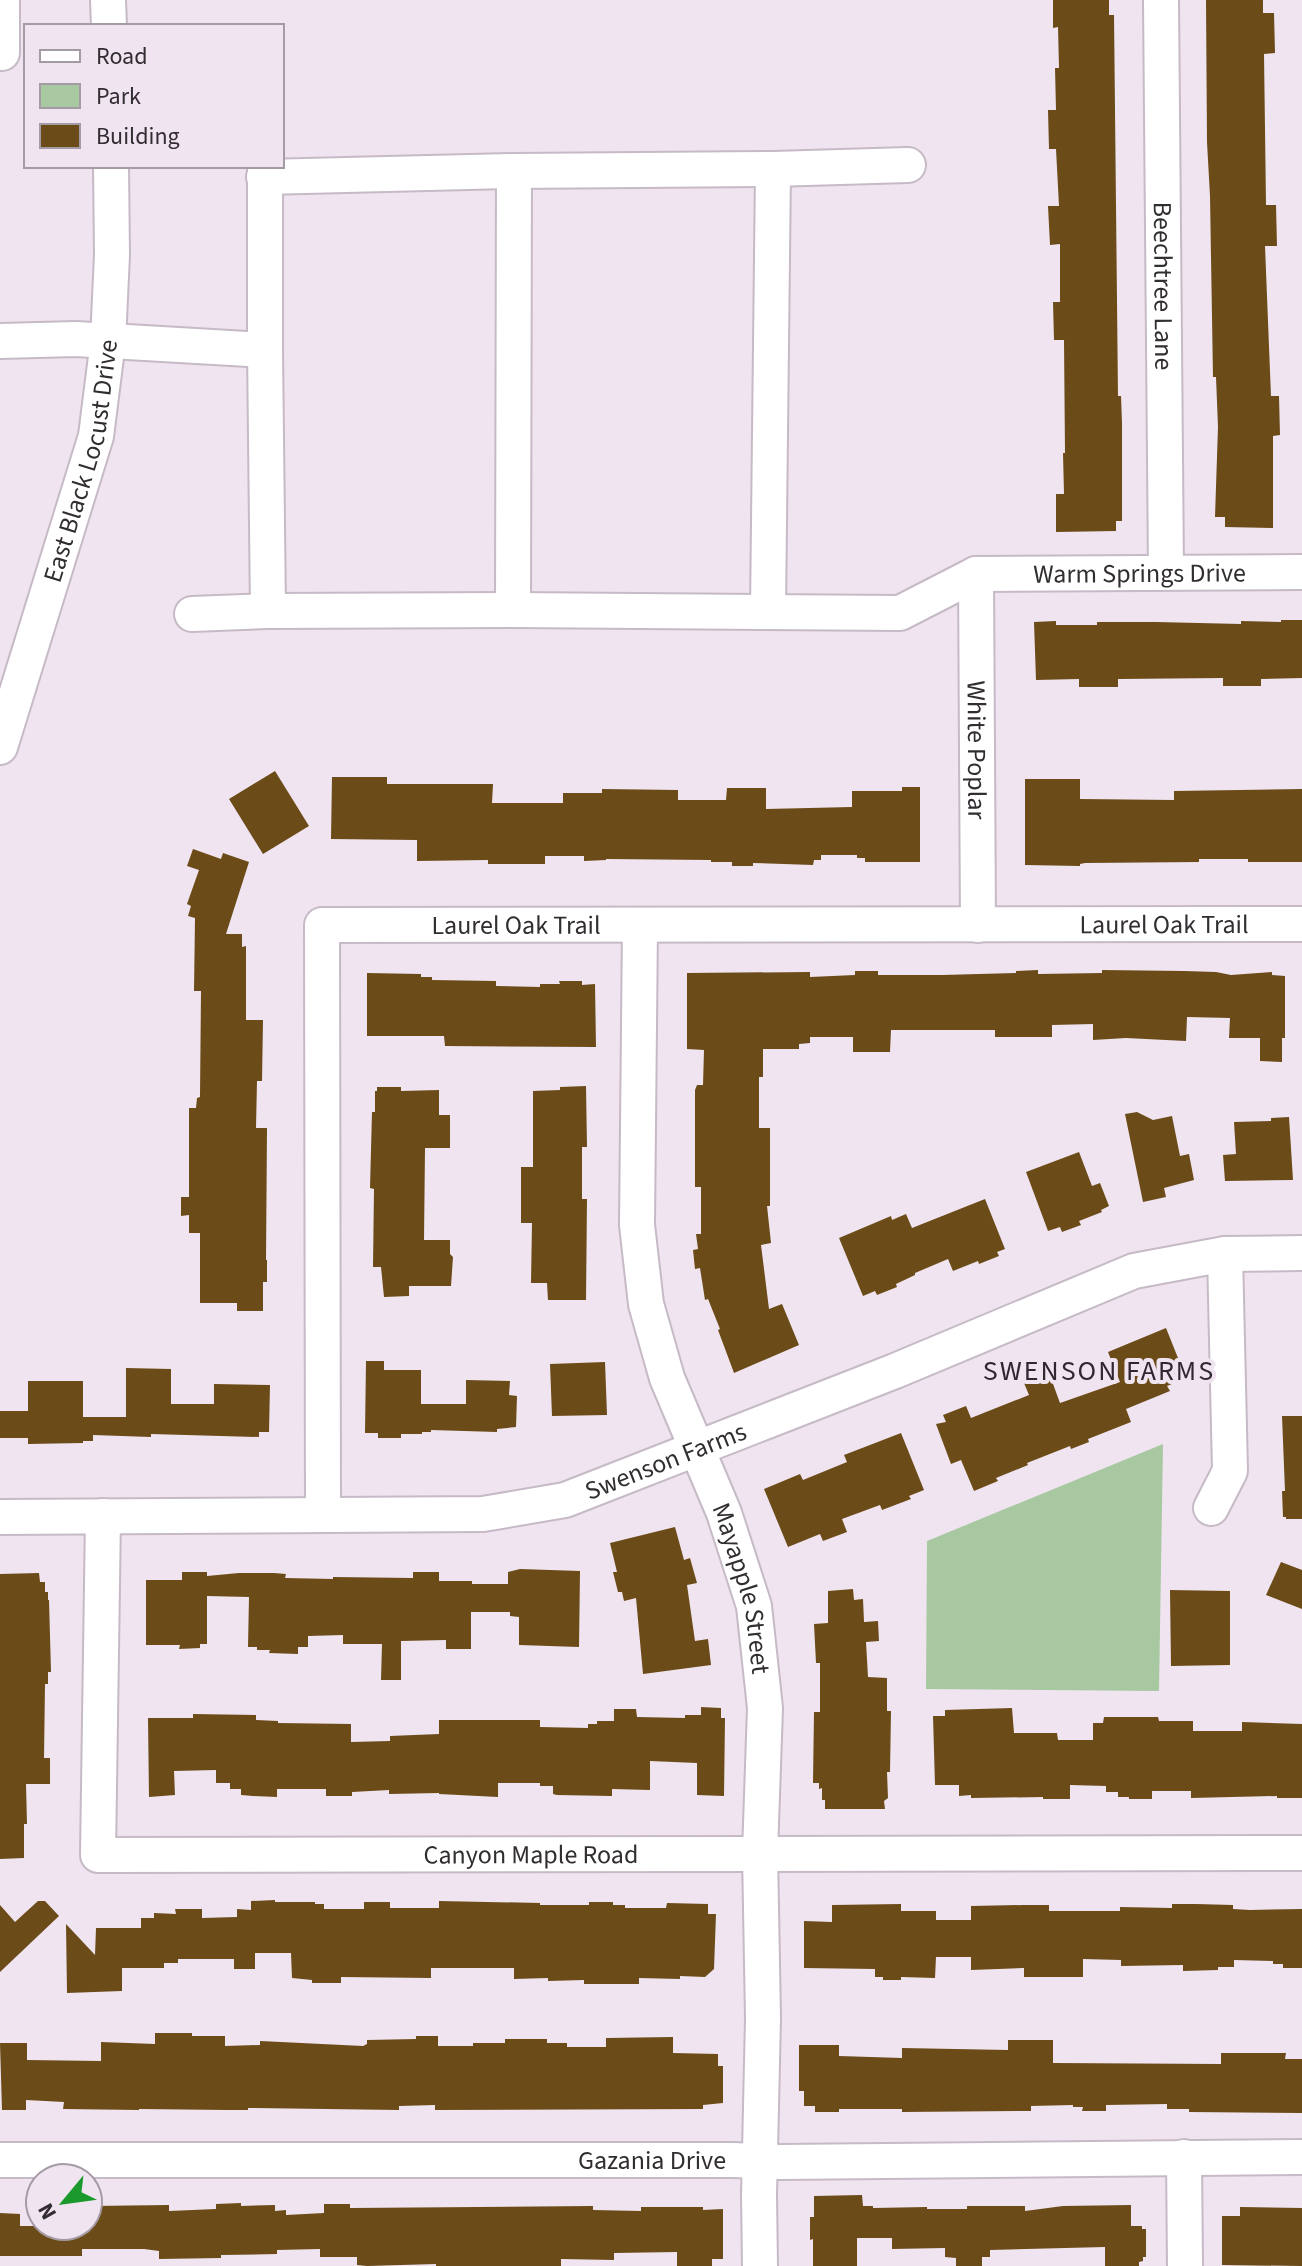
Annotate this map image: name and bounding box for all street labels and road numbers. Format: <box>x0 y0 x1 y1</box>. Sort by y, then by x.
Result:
street label: Beechtree Lane <box>1144 202 1182 370</box>
street label: East Black Locust Drive <box>34 337 127 587</box>
street label: Warm Springs Drive <box>1033 554 1246 593</box>
street label: White Poplar <box>958 680 995 821</box>
street label: Laurel Oak Trail <box>1079 906 1249 943</box>
street label: Laurel Oak Trail <box>431 907 601 944</box>
street label: Swenson Farms <box>579 1413 752 1510</box>
street label: Mayapple Street <box>703 1497 779 1676</box>
street label: Canyon Maple Road <box>424 1836 638 1873</box>
street label: Gazania Drive <box>578 2142 726 2179</box>

